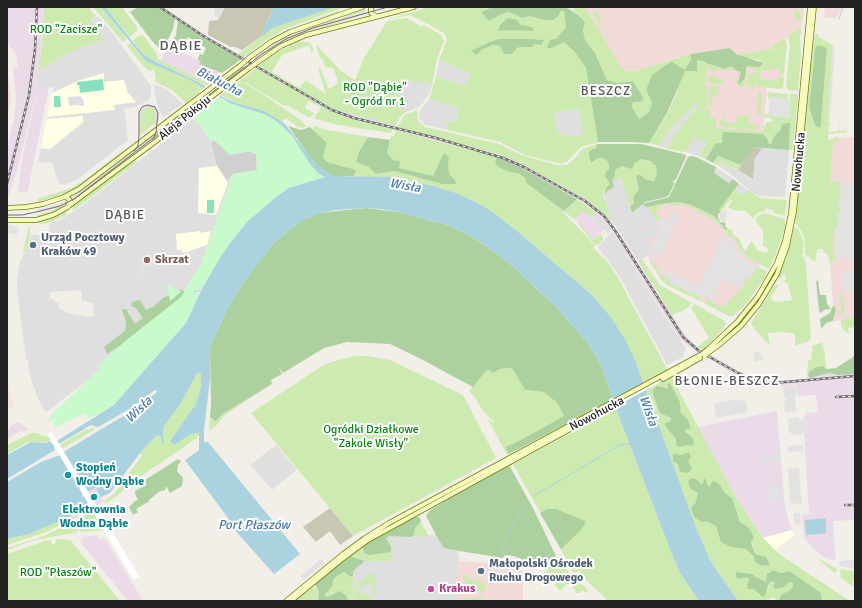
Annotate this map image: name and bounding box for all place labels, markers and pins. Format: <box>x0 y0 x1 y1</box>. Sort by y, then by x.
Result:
place label: Urząd Pocztowy Kraków 49 <box>41 231 124 259</box>
marker: Urząd Pocztowy Kraków 49 <box>28 240 38 250</box>
place label: Skrzat <box>155 253 189 267</box>
marker: Skrzat <box>142 255 152 265</box>
place label: Stopień Wodny Dąbie <box>76 461 144 489</box>
marker: Stopień Wodny Dąbie <box>63 470 73 480</box>
marker: Elektrownia Wodna Dąbie <box>89 492 99 502</box>
place label: Elektrownia Wodna Dąbie <box>60 503 128 531</box>
place label: Małopolski Ośrodek Ruchu Drogowego <box>489 557 593 585</box>
marker: Małopolski Ośrodek Ruchu Drogowego <box>476 566 486 576</box>
place label: Krakus <box>439 582 475 596</box>
marker: Krakus <box>426 584 436 594</box>

